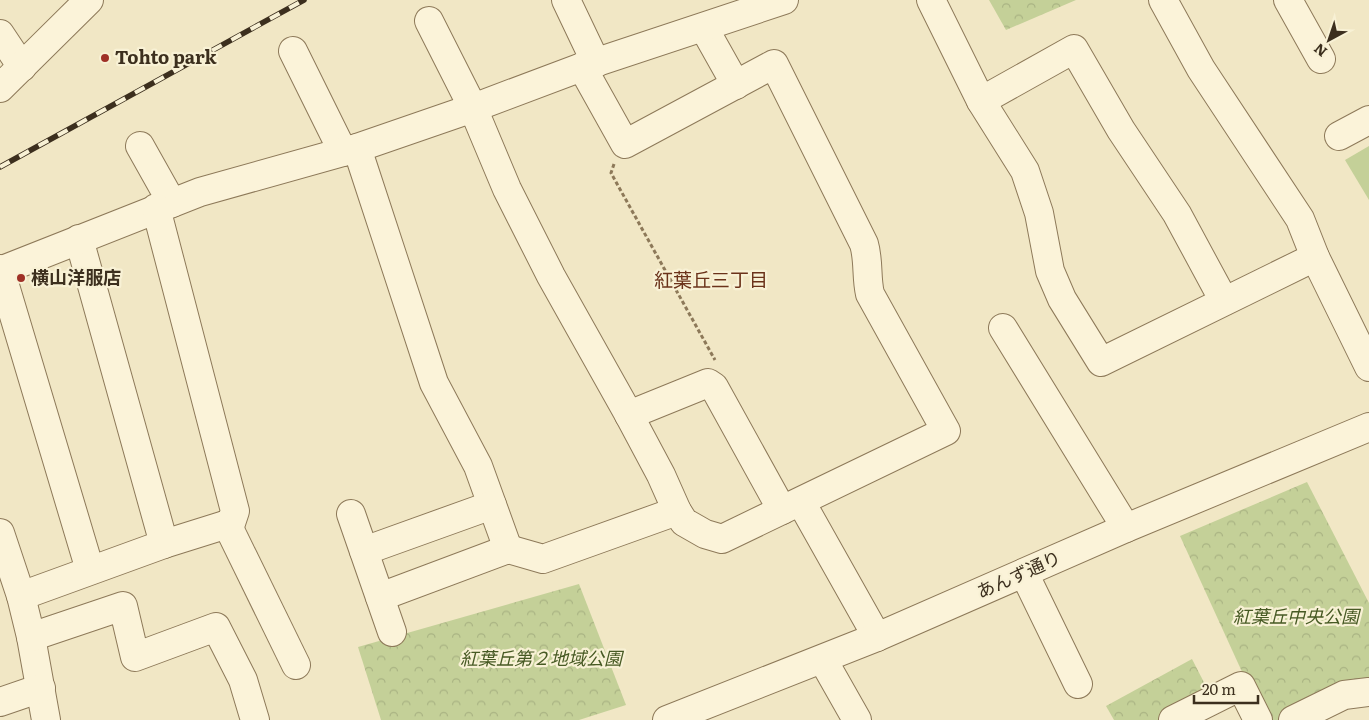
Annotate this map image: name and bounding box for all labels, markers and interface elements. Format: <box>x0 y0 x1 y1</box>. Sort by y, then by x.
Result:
north arrow <box>1304 15 1354 65</box>
text: N <box>1309 39 1331 62</box>
place label: Tohto park <box>115 43 217 70</box>
marker: Tohto park <box>99 52 111 64</box>
place label: 横山洋服店 <box>31 263 121 290</box>
district label: 紅葉丘三丁目 <box>654 265 768 293</box>
marker: 横山洋服店 <box>15 272 27 284</box>
street label: あんず通り <box>972 543 1065 604</box>
park label: 紅葉丘中央公園 <box>1233 602 1362 629</box>
park label: 紅葉丘第２地域公園 <box>460 644 625 671</box>
scale bar <box>1194 672 1258 704</box>
text: 20 m <box>1202 677 1236 700</box>

